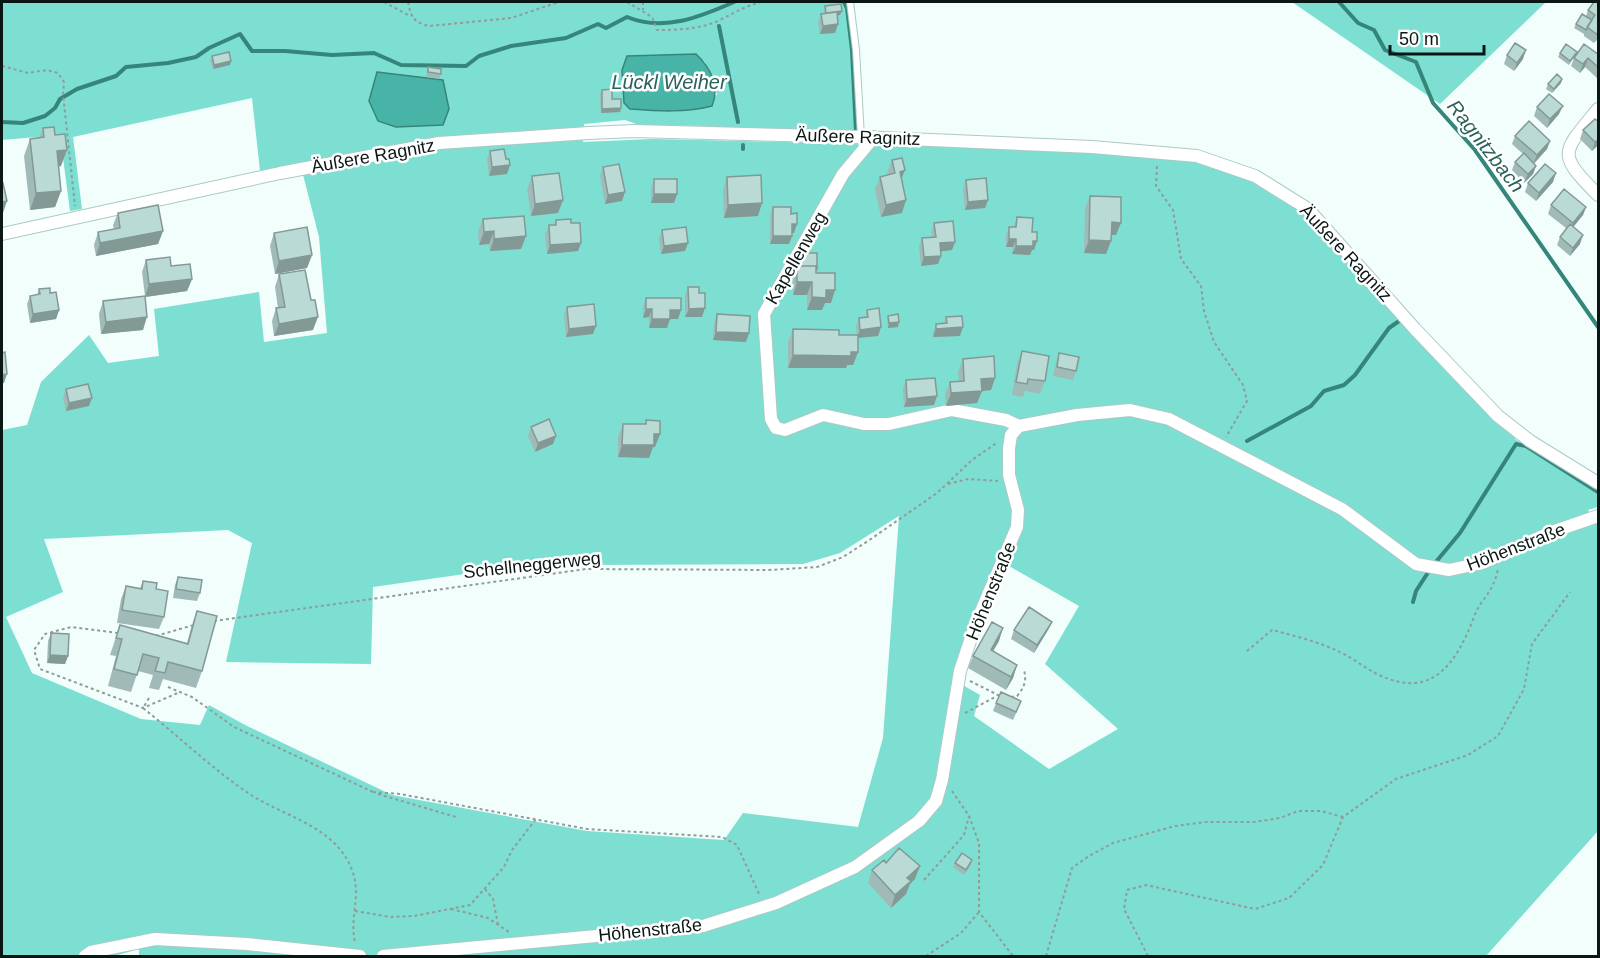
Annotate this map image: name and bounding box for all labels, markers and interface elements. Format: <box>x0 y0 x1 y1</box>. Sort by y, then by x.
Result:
scale bar <box>1390 18 1484 56</box>
text: 50 m <box>1399 29 1439 49</box>
water label: Lückl Weiher <box>611 71 728 93</box>
water label: Ragnitzbach <box>1443 95 1529 197</box>
street label: Äußere Ragnitz <box>795 125 921 149</box>
street label: Äußere Ragnitz <box>310 135 436 177</box>
street label: Äußere Ragnitz <box>1296 200 1396 306</box>
street label: Kapellenweg <box>762 208 830 308</box>
street label: Höhenstraße <box>1464 519 1568 575</box>
street label: Höhenstraße <box>962 539 1020 643</box>
street label: Schellneggerweg <box>462 548 602 582</box>
street label: Höhenstraße <box>597 915 703 945</box>

